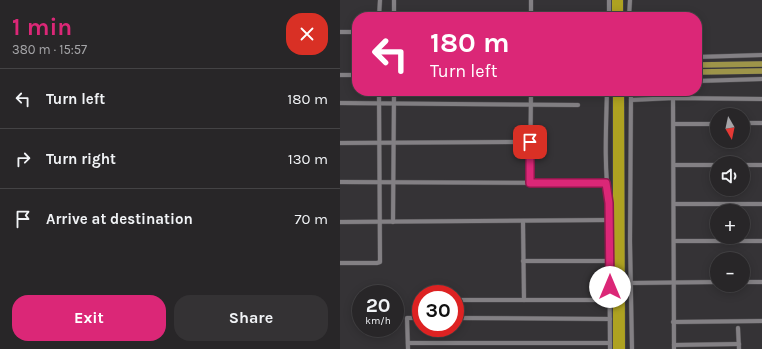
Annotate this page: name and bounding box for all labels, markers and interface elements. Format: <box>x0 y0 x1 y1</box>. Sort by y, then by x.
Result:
text: 1 min <box>12 13 72 41</box>
button: close <box>286 13 328 55</box>
text: 180 m <box>430 26 509 59</box>
icon: left <box>364 28 416 80</box>
text: 380 m · 15:57 <box>12 42 87 57</box>
text: Turn left <box>430 60 498 82</box>
icon: left <box>12 88 34 110</box>
text: Turn left <box>46 90 105 108</box>
text: 180 m <box>287 90 328 108</box>
north arrow <box>710 108 750 148</box>
map controls <box>710 108 750 292</box>
pin <box>513 125 547 159</box>
icon: arrive <box>519 131 541 153</box>
icon: right <box>12 148 34 170</box>
text: Turn right <box>46 150 116 168</box>
text: 130 m <box>288 150 328 168</box>
button: sound <box>710 156 750 196</box>
button: + <box>710 204 750 244</box>
icon: arrive <box>12 208 34 230</box>
text: Arrive at destination <box>46 210 193 228</box>
text: 70 m <box>294 210 328 228</box>
button: − <box>710 252 750 292</box>
position arrow <box>589 266 631 308</box>
speed limit sign: 30 <box>412 285 464 337</box>
text: 20 <box>366 294 390 317</box>
button: Exit <box>12 295 166 341</box>
button: Share <box>174 295 328 341</box>
text: km/h <box>365 315 391 327</box>

